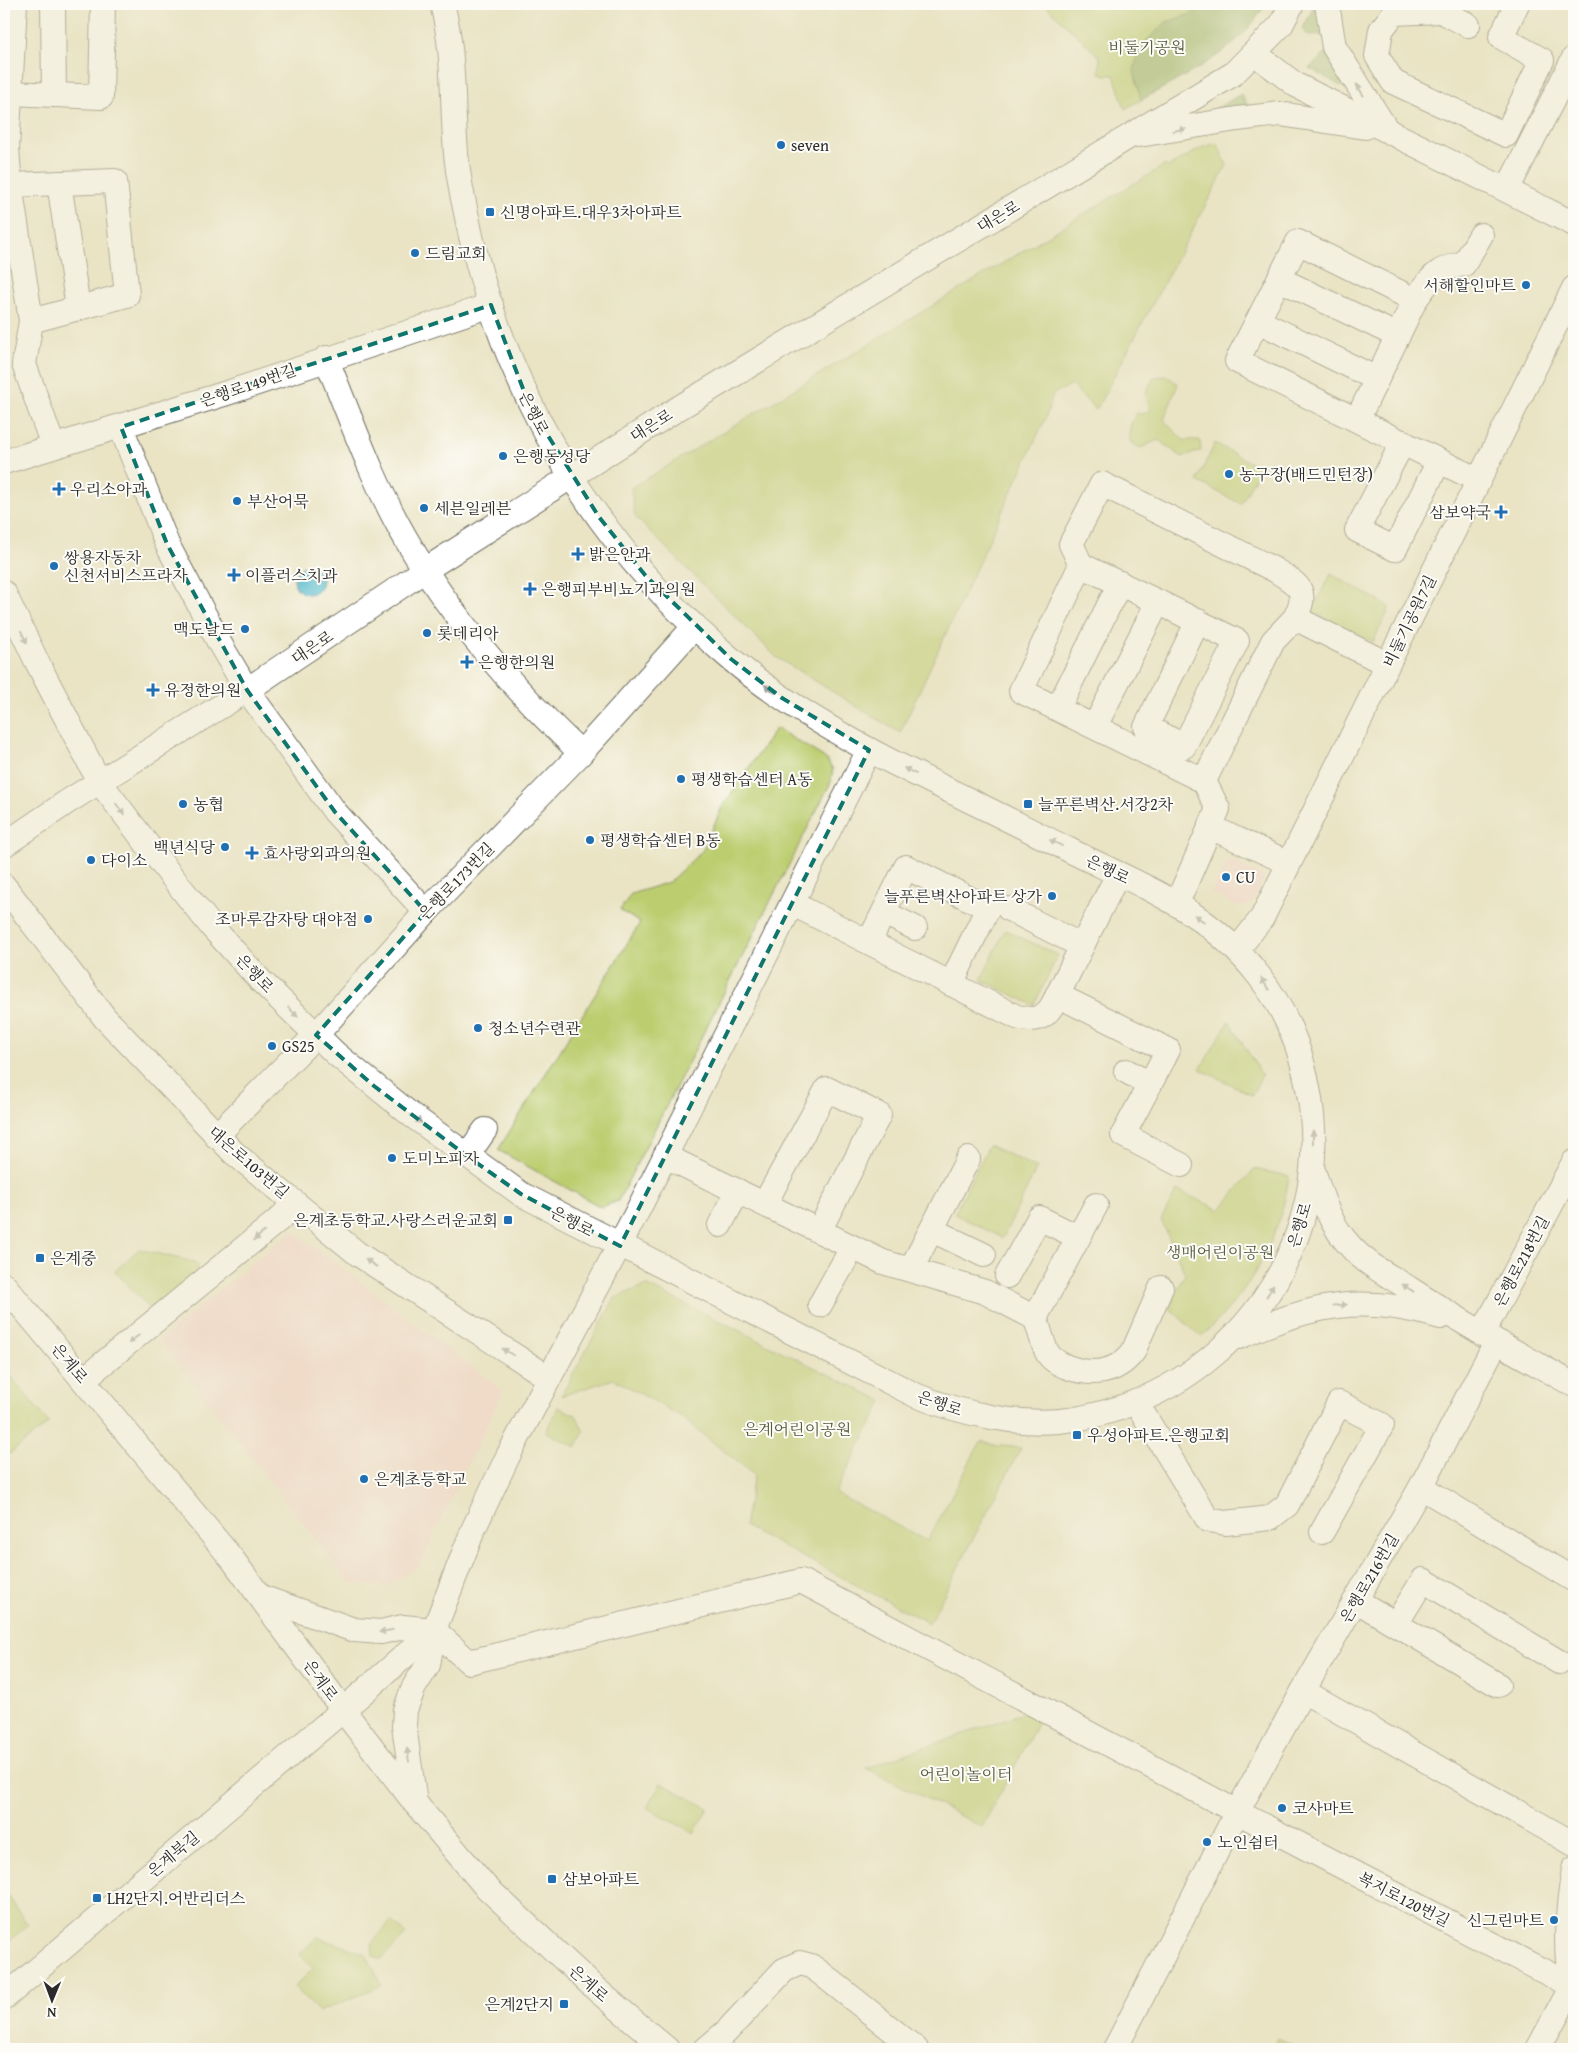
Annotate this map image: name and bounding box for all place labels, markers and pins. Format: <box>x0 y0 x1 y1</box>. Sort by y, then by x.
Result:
place label: seven <box>791 133 829 157</box>
marker: seven <box>775 139 787 151</box>
place label: 신명아파트.대우3차아파트 <box>500 200 682 224</box>
marker: 신명아파트.대우3차아파트 <box>484 206 496 218</box>
place label: 드림교회 <box>425 241 487 265</box>
marker: 드림교회 <box>409 247 421 259</box>
place label: 서해할인마트 <box>1423 273 1517 297</box>
marker: 서해할인마트 <box>1520 279 1532 291</box>
place label: 은행동성당 <box>513 444 591 468</box>
marker: 은행동성당 <box>497 450 509 462</box>
place label: 농구장(배드민턴장) <box>1239 462 1373 486</box>
marker: 농구장(배드민턴장) <box>1223 468 1235 480</box>
place label: 우리소아과 <box>70 477 148 501</box>
marker: 우리소아과 <box>52 482 66 496</box>
place label: 부산어묵 <box>247 489 309 513</box>
marker: 부산어묵 <box>231 495 243 507</box>
place label: 세븐일레븐 <box>434 496 512 520</box>
place label: 삼보약국 <box>1429 500 1492 524</box>
marker: 세븐일레븐 <box>418 502 430 514</box>
marker: 삼보약국 <box>1495 506 1507 518</box>
place label: 밝은안과 <box>589 542 651 566</box>
place label: 쌍용자동차 신천서비스프라자 <box>64 545 188 587</box>
marker: 밝은안과 <box>571 547 585 561</box>
marker: 쌍용자동차 신천서비스프라자 <box>48 560 60 572</box>
place label: 이플러스치과 <box>245 563 338 587</box>
marker: 이플러스치과 <box>227 568 241 582</box>
place label: 은행피부비뇨기과의원 <box>541 577 696 601</box>
marker: 은행피부비뇨기과의원 <box>523 582 537 596</box>
place label: 맥도날드 <box>173 617 236 641</box>
place label: 롯데리아 <box>437 621 499 645</box>
marker: 맥도날드 <box>239 623 251 635</box>
marker: 롯데리아 <box>421 627 433 639</box>
place label: 은행한의원 <box>478 650 555 674</box>
marker: 은행한의원 <box>460 655 474 669</box>
place label: 유정한의원 <box>164 678 241 702</box>
marker: 유정한의원 <box>146 683 160 697</box>
place label: 평생학습센터 A동 <box>691 767 813 791</box>
marker: 평생학습센터 A동 <box>675 773 687 785</box>
place label: 농협 <box>193 792 224 816</box>
place label: 늘푸른벽산.서강2차 <box>1038 792 1174 816</box>
marker: 농협 <box>177 798 189 810</box>
marker: 늘푸른벽산.서강2차 <box>1022 798 1034 810</box>
place label: 평생학습센터 B동 <box>600 828 721 852</box>
marker: 평생학습센터 B동 <box>584 834 596 846</box>
place label: 백년식당 <box>153 835 216 859</box>
marker: 백년식당 <box>219 841 231 853</box>
place label: 효사랑외과의원 <box>263 841 371 865</box>
marker: 효사랑외과의원 <box>245 846 259 860</box>
place label: 다이소 <box>101 848 147 872</box>
marker: 다이소 <box>85 854 97 866</box>
place label: CU <box>1236 865 1256 889</box>
marker: CU <box>1220 871 1232 883</box>
place label: 늘푸른벽산아파트 상가 <box>884 884 1043 908</box>
marker: 늘푸른벽산아파트 상가 <box>1046 890 1058 902</box>
place label: 조마루감자탕 대야점 <box>215 907 358 931</box>
marker: 조마루감자탕 대야점 <box>362 913 374 925</box>
place label: 청소년수련관 <box>488 1016 581 1040</box>
marker: 청소년수련관 <box>472 1022 484 1034</box>
place label: GS25 <box>282 1034 315 1058</box>
marker: GS25 <box>266 1040 278 1052</box>
place label: 도미노피자 <box>402 1146 480 1170</box>
marker: 도미노피자 <box>386 1152 398 1164</box>
place label: 은계초등학교.사랑스러운교회 <box>293 1208 498 1232</box>
marker: 은계초등학교.사랑스러운교회 <box>502 1214 514 1226</box>
place label: 은계중 <box>50 1246 97 1270</box>
marker: 은계중 <box>34 1252 46 1264</box>
place label: 우성아파트.은행교회 <box>1087 1423 1230 1447</box>
marker: 우성아파트.은행교회 <box>1071 1429 1083 1441</box>
place label: 은계초등학교 <box>374 1467 467 1491</box>
marker: 은계초등학교 <box>358 1473 370 1485</box>
place label: 코사마트 <box>1292 1796 1354 1820</box>
marker: 코사마트 <box>1276 1802 1288 1814</box>
place label: 노인쉼터 <box>1217 1830 1279 1854</box>
marker: 노인쉼터 <box>1201 1836 1213 1848</box>
place label: 삼보아파트 <box>562 1867 640 1891</box>
marker: 삼보아파트 <box>546 1873 558 1885</box>
place label: LH2단지.어반리더스 <box>107 1886 246 1910</box>
marker: LH2단지.어반리더스 <box>91 1892 103 1904</box>
place label: 신그린마트 <box>1467 1908 1545 1932</box>
marker: 신그린마트 <box>1548 1914 1560 1926</box>
place label: 은계2단지 <box>484 1992 554 2016</box>
marker: 은계2단지 <box>558 1998 570 2010</box>

